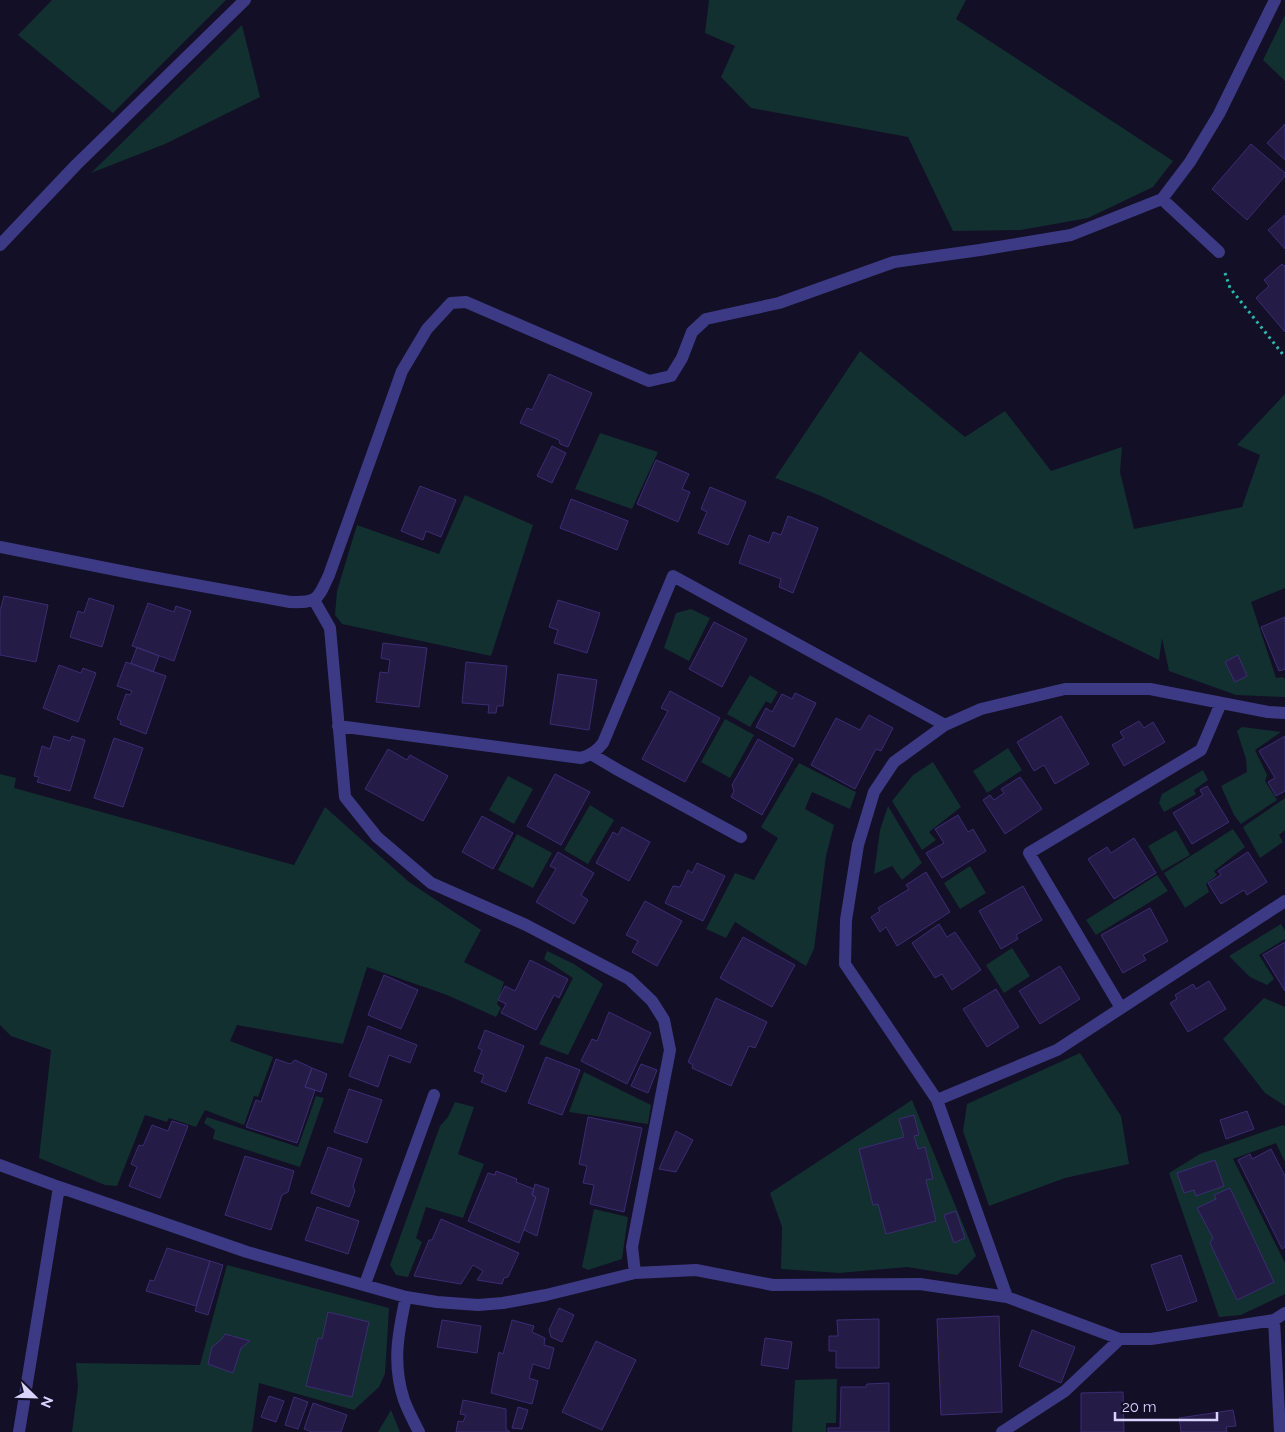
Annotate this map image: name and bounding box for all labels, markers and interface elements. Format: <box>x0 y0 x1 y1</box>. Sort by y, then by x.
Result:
north arrow <box>10 1372 60 1422</box>
scale bar <box>1115 1390 1218 1422</box>
text: N <box>38 1394 56 1410</box>
text: 20 m <box>1122 1398 1157 1416</box>

